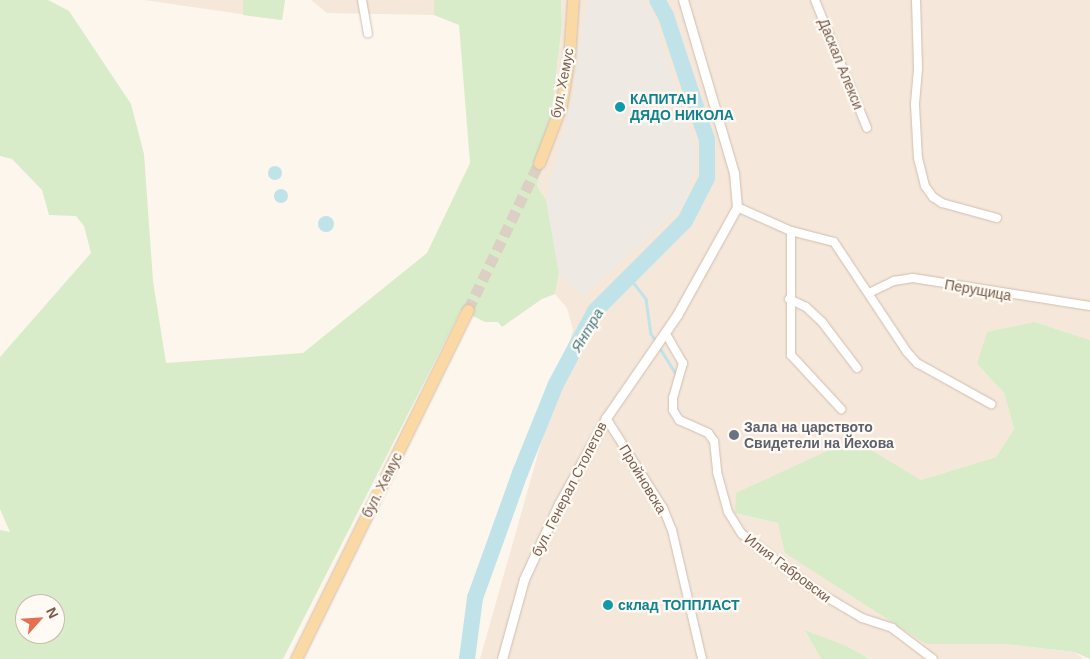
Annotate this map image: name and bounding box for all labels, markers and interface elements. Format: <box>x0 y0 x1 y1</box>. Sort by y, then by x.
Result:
street label: Даскал Алекси <box>815 16 867 112</box>
street label: бул. Хемус <box>547 47 577 119</box>
place label: КАПИТАН ДЯДО НИКОЛА <box>630 91 734 124</box>
marker: КАПИТАН ДЯДО НИКОЛА <box>614 101 626 113</box>
street label: Перущица <box>943 276 1013 304</box>
water label: Янтра <box>567 305 607 355</box>
street label: бул. Генерал Столетов <box>528 419 610 559</box>
place label: Зала на царството Свидетели на Йехова <box>744 419 894 452</box>
marker: Зала на царството Свидетели на Йехова <box>728 429 740 441</box>
street label: Пройновска <box>616 441 670 517</box>
street label: бул. Хемус <box>358 450 406 520</box>
street label: Илия Габровски <box>741 530 835 606</box>
north arrow <box>15 594 65 644</box>
place label: склад ТОППЛАСТ <box>618 597 740 613</box>
marker: склад ТОППЛАСТ <box>602 599 614 611</box>
text: N <box>43 605 62 621</box>

